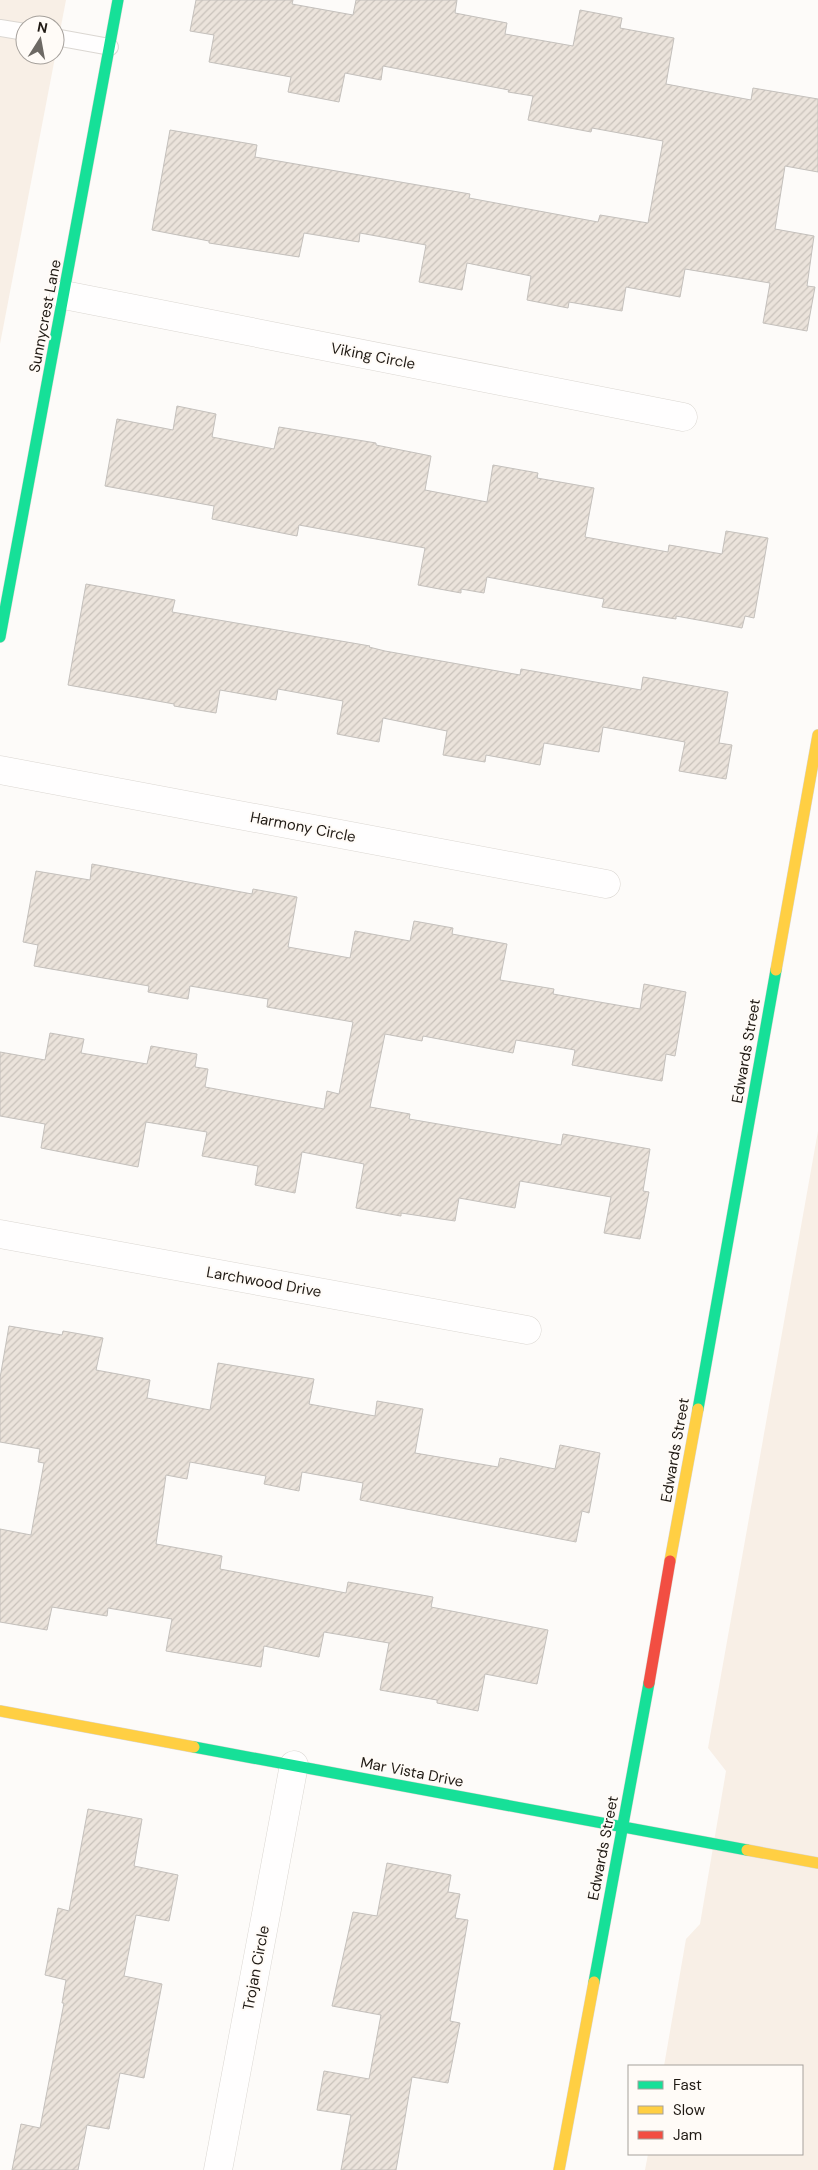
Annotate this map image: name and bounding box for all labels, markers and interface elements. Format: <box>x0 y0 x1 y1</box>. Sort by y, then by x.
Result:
north arrow <box>15 15 65 65</box>
text: N <box>36 17 49 37</box>
street label: Sunnycrest Lane <box>24 258 66 374</box>
street label: Viking Circle <box>329 338 417 374</box>
street label: Harmony Circle <box>249 807 357 847</box>
street label: Edwards Street <box>727 997 765 1105</box>
street label: Larchwood Drive <box>205 1262 323 1302</box>
street label: Edwards Street <box>656 1396 694 1504</box>
street label: Mar Vista Drive <box>359 1752 465 1792</box>
street label: Edwards Street <box>583 1794 623 1902</box>
street label: Trojan Circle <box>238 1924 274 2012</box>
legend <box>628 2065 803 2155</box>
text: Fast <box>673 2075 702 2095</box>
text: Slow <box>673 2100 706 2120</box>
text: Jam <box>673 2125 702 2145</box>

